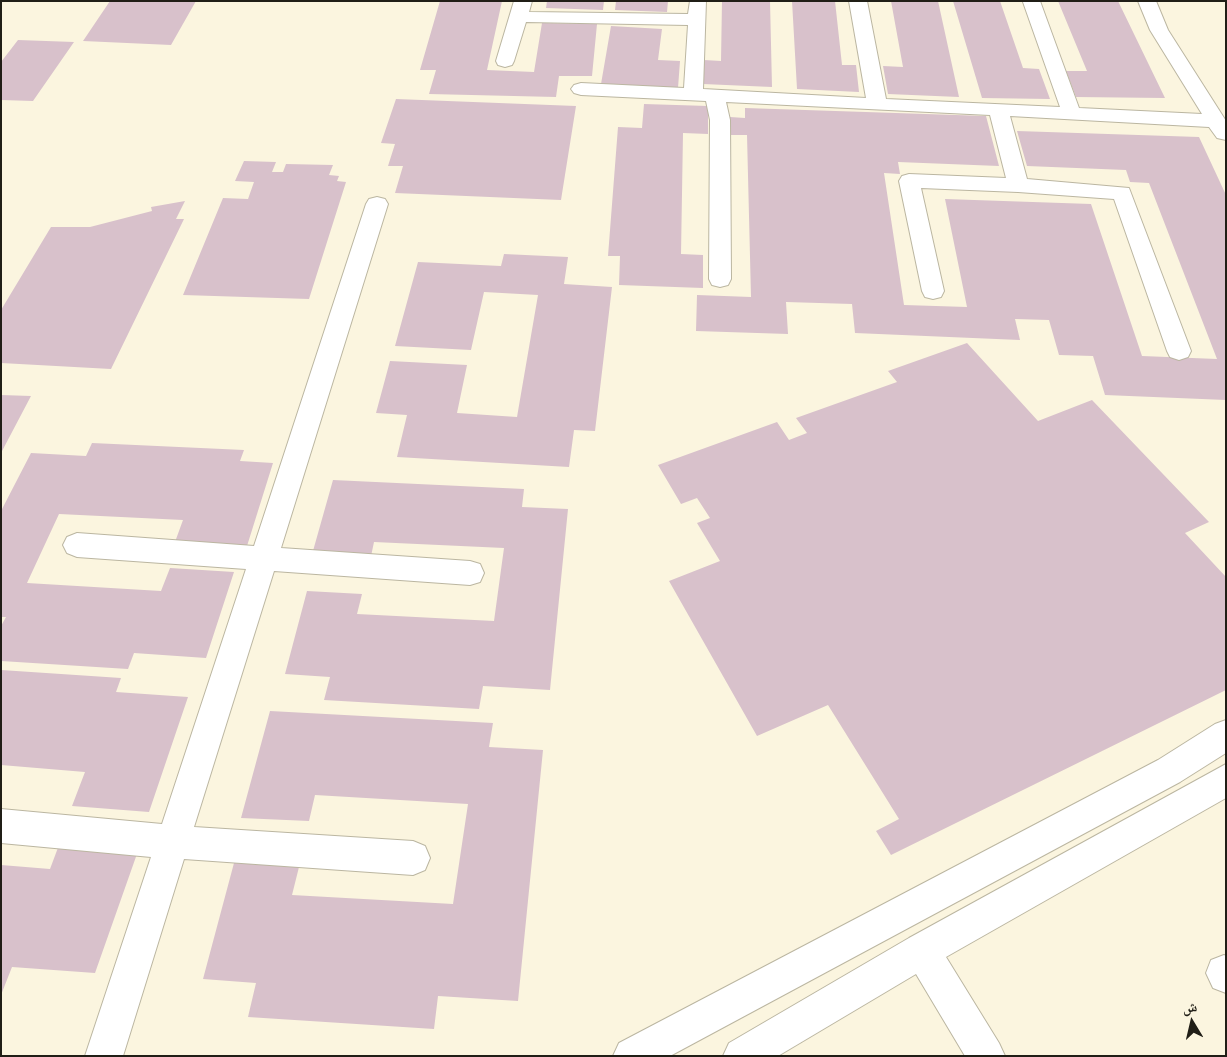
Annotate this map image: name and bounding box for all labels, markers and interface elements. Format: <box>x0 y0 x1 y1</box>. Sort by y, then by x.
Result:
north arrow <box>1167 997 1217 1047</box>
text: ش <box>1181 998 1198 1016</box>

